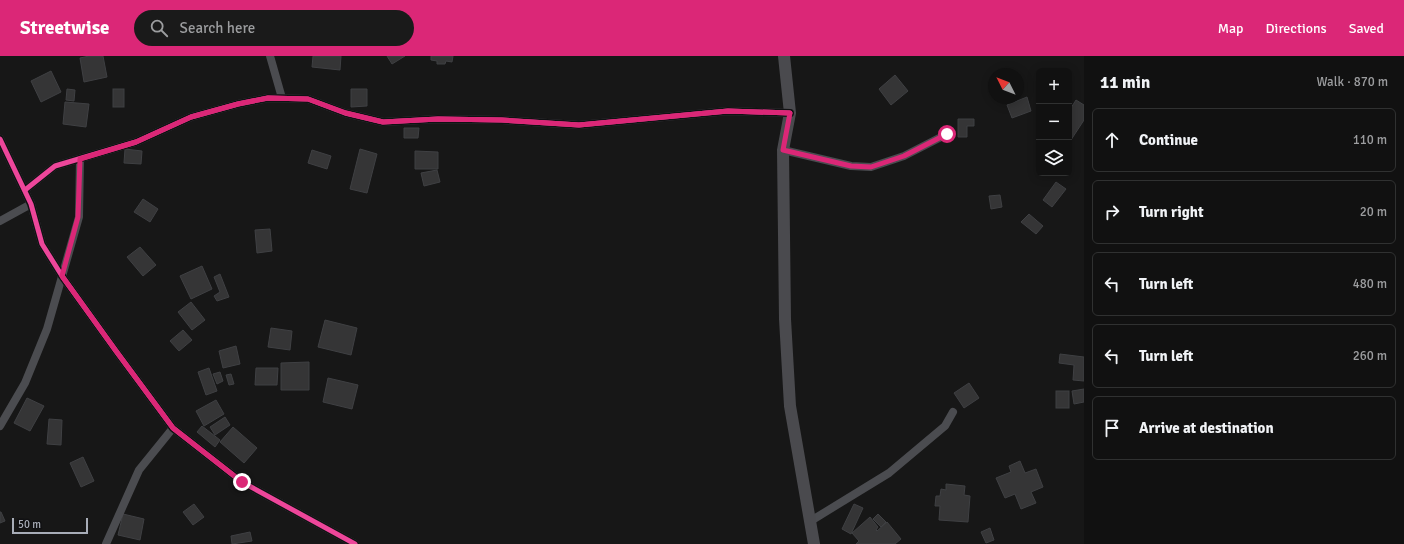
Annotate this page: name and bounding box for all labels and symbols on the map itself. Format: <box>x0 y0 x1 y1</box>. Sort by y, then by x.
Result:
north arrow <box>988 68 1024 104</box>
route start <box>938 125 956 143</box>
route end <box>233 473 251 491</box>
scale bar <box>12 516 88 535</box>

